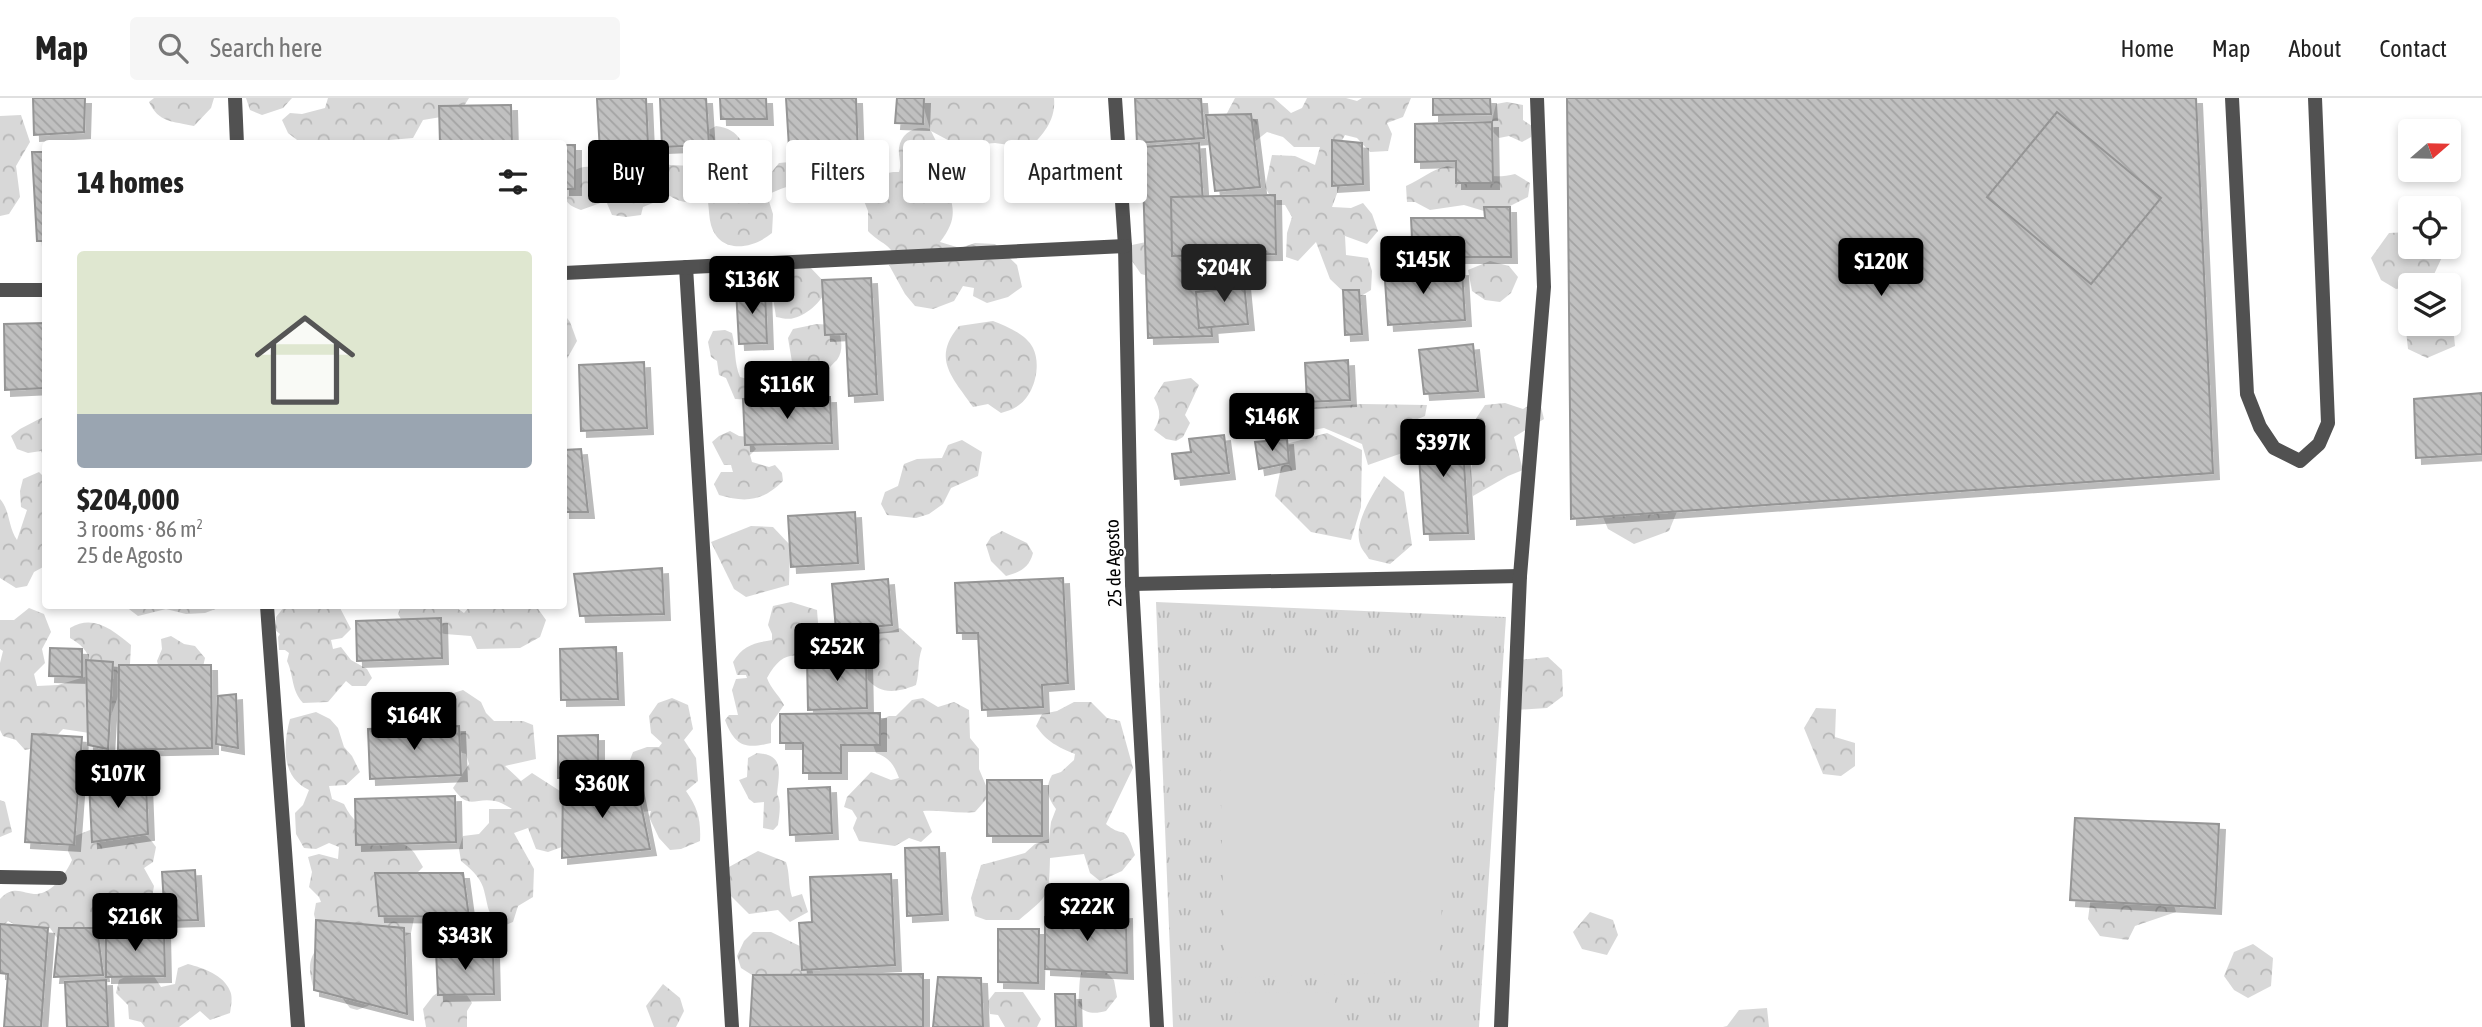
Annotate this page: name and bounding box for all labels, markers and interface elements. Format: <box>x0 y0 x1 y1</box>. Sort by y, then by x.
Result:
search box <box>130 17 620 80</box>
text: Map <box>35 29 88 67</box>
icon: search <box>154 29 192 67</box>
text: Search here <box>210 33 322 63</box>
text: Home <box>2120 35 2174 62</box>
text: Map <box>2212 35 2250 62</box>
text: About <box>2288 35 2341 62</box>
text: Contact <box>2379 35 2447 62</box>
north arrow <box>2398 119 2460 182</box>
map controls <box>2398 119 2461 336</box>
chip: Buy <box>588 140 669 203</box>
chip: Rent <box>683 140 772 203</box>
chip: Filters <box>786 140 889 203</box>
chip: New <box>903 140 990 203</box>
chip: Apartment <box>1004 140 1147 203</box>
icon: filters <box>494 163 532 201</box>
text: 14 homes <box>77 165 184 199</box>
button: locate <box>2398 196 2461 259</box>
pin: $145K <box>1374 236 1472 296</box>
pin: $120K <box>1832 238 1930 298</box>
pin: $204K <box>1175 244 1273 304</box>
text: $145K <box>1396 246 1450 272</box>
text: $120K <box>1854 248 1908 274</box>
text: $204K <box>1197 254 1251 280</box>
pin: $136K <box>703 256 801 316</box>
text: $136K <box>725 266 779 292</box>
button: layers <box>2398 273 2461 336</box>
icon: home <box>242 297 368 423</box>
pin: $116K <box>738 362 836 421</box>
text: $116K <box>760 371 814 397</box>
pin: $146K <box>1223 394 1321 453</box>
text: $146K <box>1245 403 1299 429</box>
pin: $397K <box>1394 420 1492 479</box>
text: $397K <box>1416 429 1470 455</box>
text: $204,000 <box>77 482 180 516</box>
text: 3 rooms · 86 m² <box>77 516 203 542</box>
street label: 25 de Agosto <box>1100 519 1126 607</box>
text: 25 de Agosto <box>77 542 183 568</box>
pin: $252K <box>788 624 886 683</box>
text: $252K <box>810 633 864 659</box>
pin: $164K <box>365 692 463 752</box>
text: $164K <box>387 702 441 728</box>
pin: $107K <box>69 750 167 810</box>
text: $107K <box>91 760 145 786</box>
pin: $360K <box>553 760 651 820</box>
text: $360K <box>575 770 629 796</box>
pin: $222K <box>1038 884 1136 943</box>
text: $222K <box>1060 893 1114 919</box>
pin: $216K <box>86 894 184 953</box>
text: $216K <box>108 903 162 929</box>
pin: $343K <box>416 912 514 972</box>
text: $343K <box>438 922 492 948</box>

